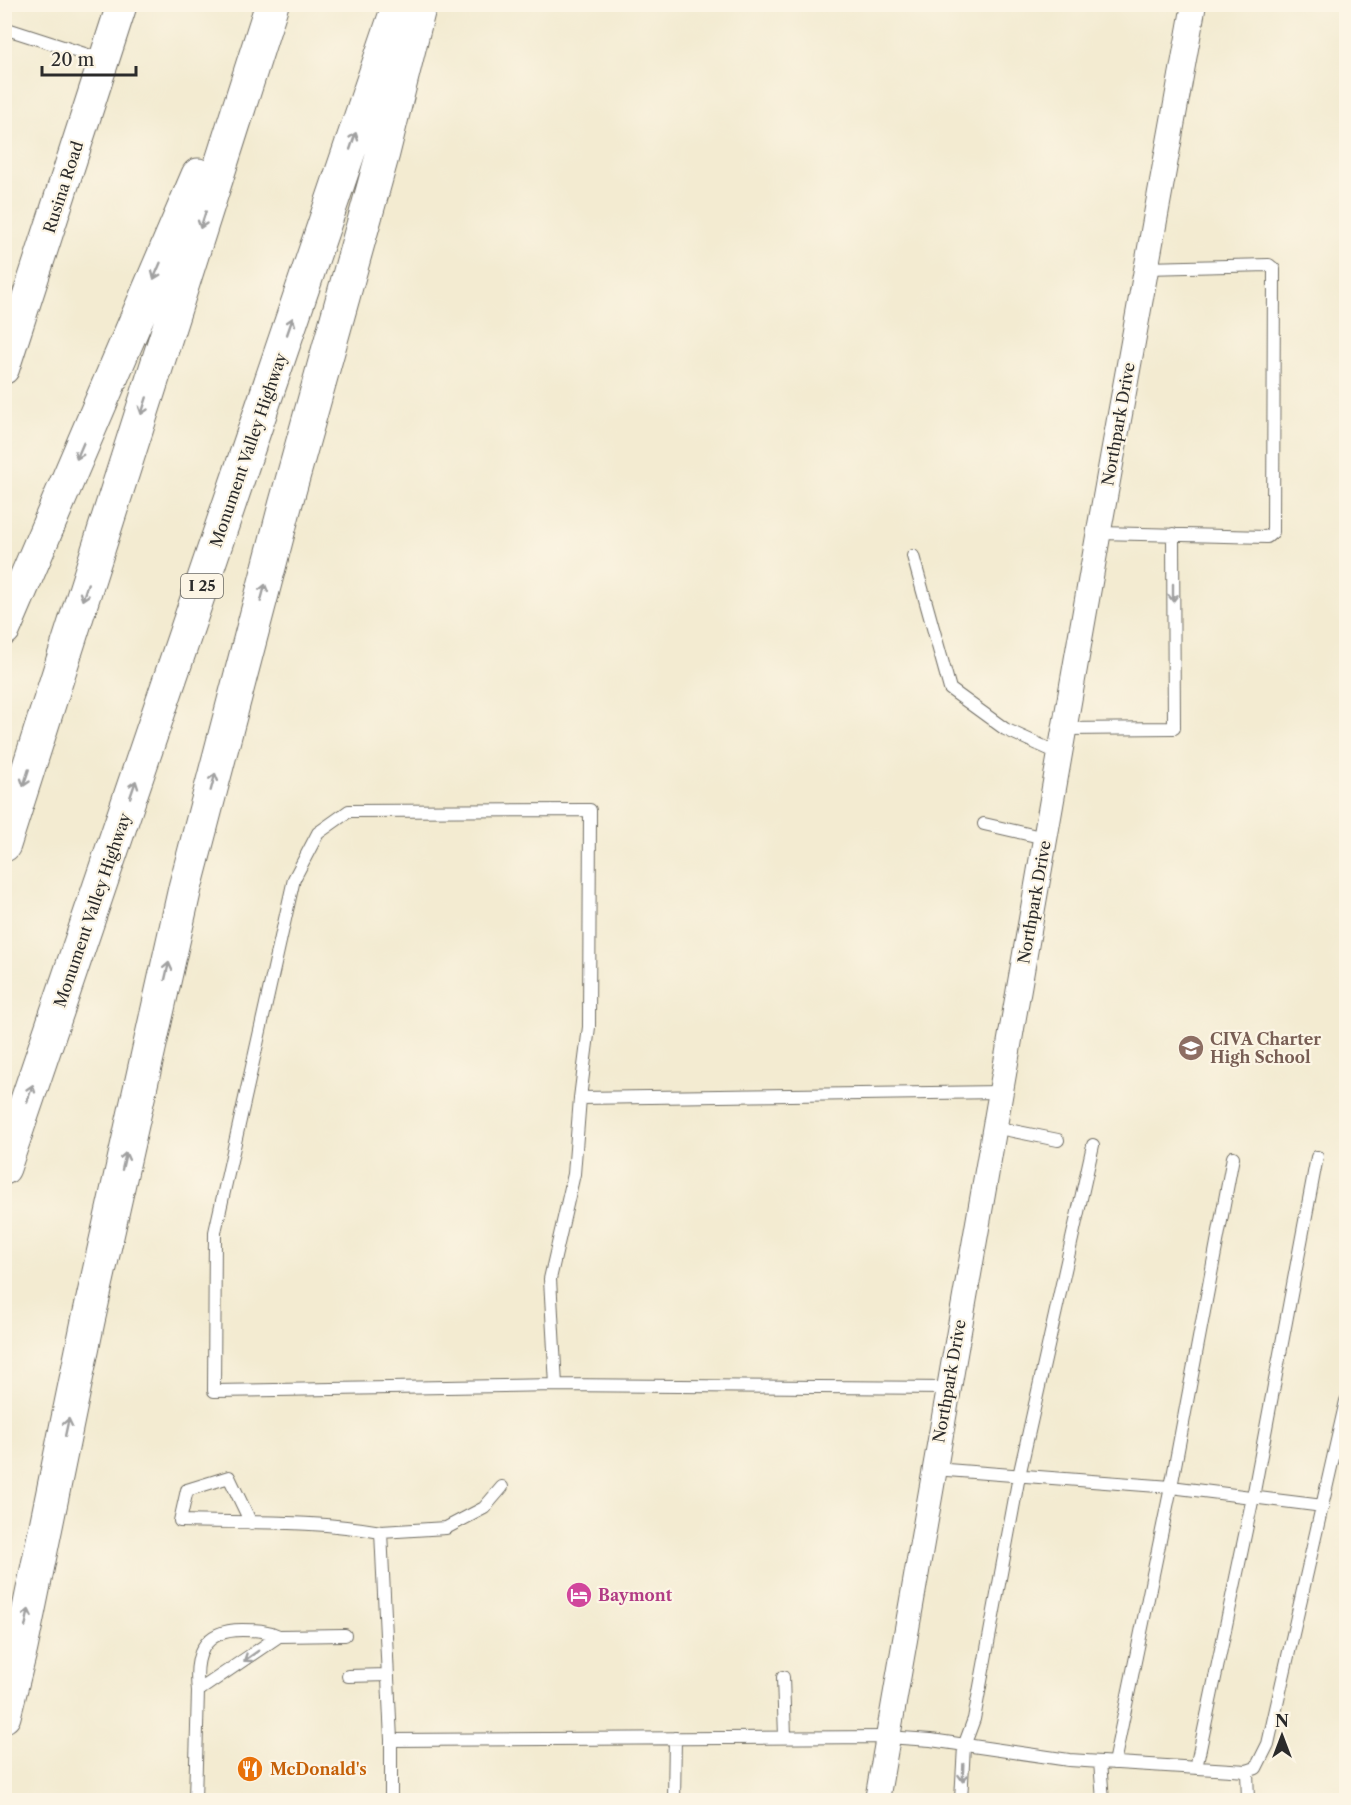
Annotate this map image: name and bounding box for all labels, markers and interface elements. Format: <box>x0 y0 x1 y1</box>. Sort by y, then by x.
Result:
scale bar <box>42 39 136 77</box>
text: 20 m <box>51 49 95 71</box>
one-way arrow <box>348 132 359 151</box>
street label: Rusina Road <box>39 138 87 236</box>
one-way arrow <box>197 210 208 229</box>
one-way arrow <box>151 261 162 280</box>
one-way arrow <box>286 317 297 336</box>
street label: Monument Valley Highway <box>205 349 291 550</box>
street label: Northpark Drive <box>1097 361 1139 487</box>
one-way arrow <box>138 396 149 415</box>
one-way arrow <box>74 441 86 459</box>
road number: I 25 <box>181 574 223 598</box>
one-way arrow <box>79 582 90 601</box>
one-way arrow <box>1167 582 1179 602</box>
one-way arrow <box>257 584 269 603</box>
one-way arrow <box>20 768 31 787</box>
one-way arrow <box>208 772 220 791</box>
one-way arrow <box>129 780 140 799</box>
street label: Monument Valley Highway <box>49 809 135 1010</box>
street label: Northpark Drive <box>1013 839 1055 965</box>
one-way arrow <box>161 962 173 981</box>
place label: CIVA Charter High School <box>1210 1029 1321 1067</box>
school or university icon: CIVA Charter High School <box>1176 1033 1206 1063</box>
one-way arrow <box>25 1084 36 1103</box>
one-way arrow <box>118 1152 130 1171</box>
street label: Northpark Drive <box>928 1318 970 1444</box>
one-way arrow <box>62 1418 73 1437</box>
hotel icon: Baymont <box>564 1580 594 1610</box>
place label: Baymont <box>598 1585 673 1605</box>
one-way arrow <box>22 1609 34 1628</box>
one-way arrow <box>243 1650 259 1662</box>
north arrow <box>1252 1706 1312 1766</box>
text: N <box>1275 1711 1289 1731</box>
restaurant icon: McDonald's <box>235 1754 265 1784</box>
place label: McDonald's <box>270 1759 367 1779</box>
one-way arrow <box>957 1763 968 1783</box>

